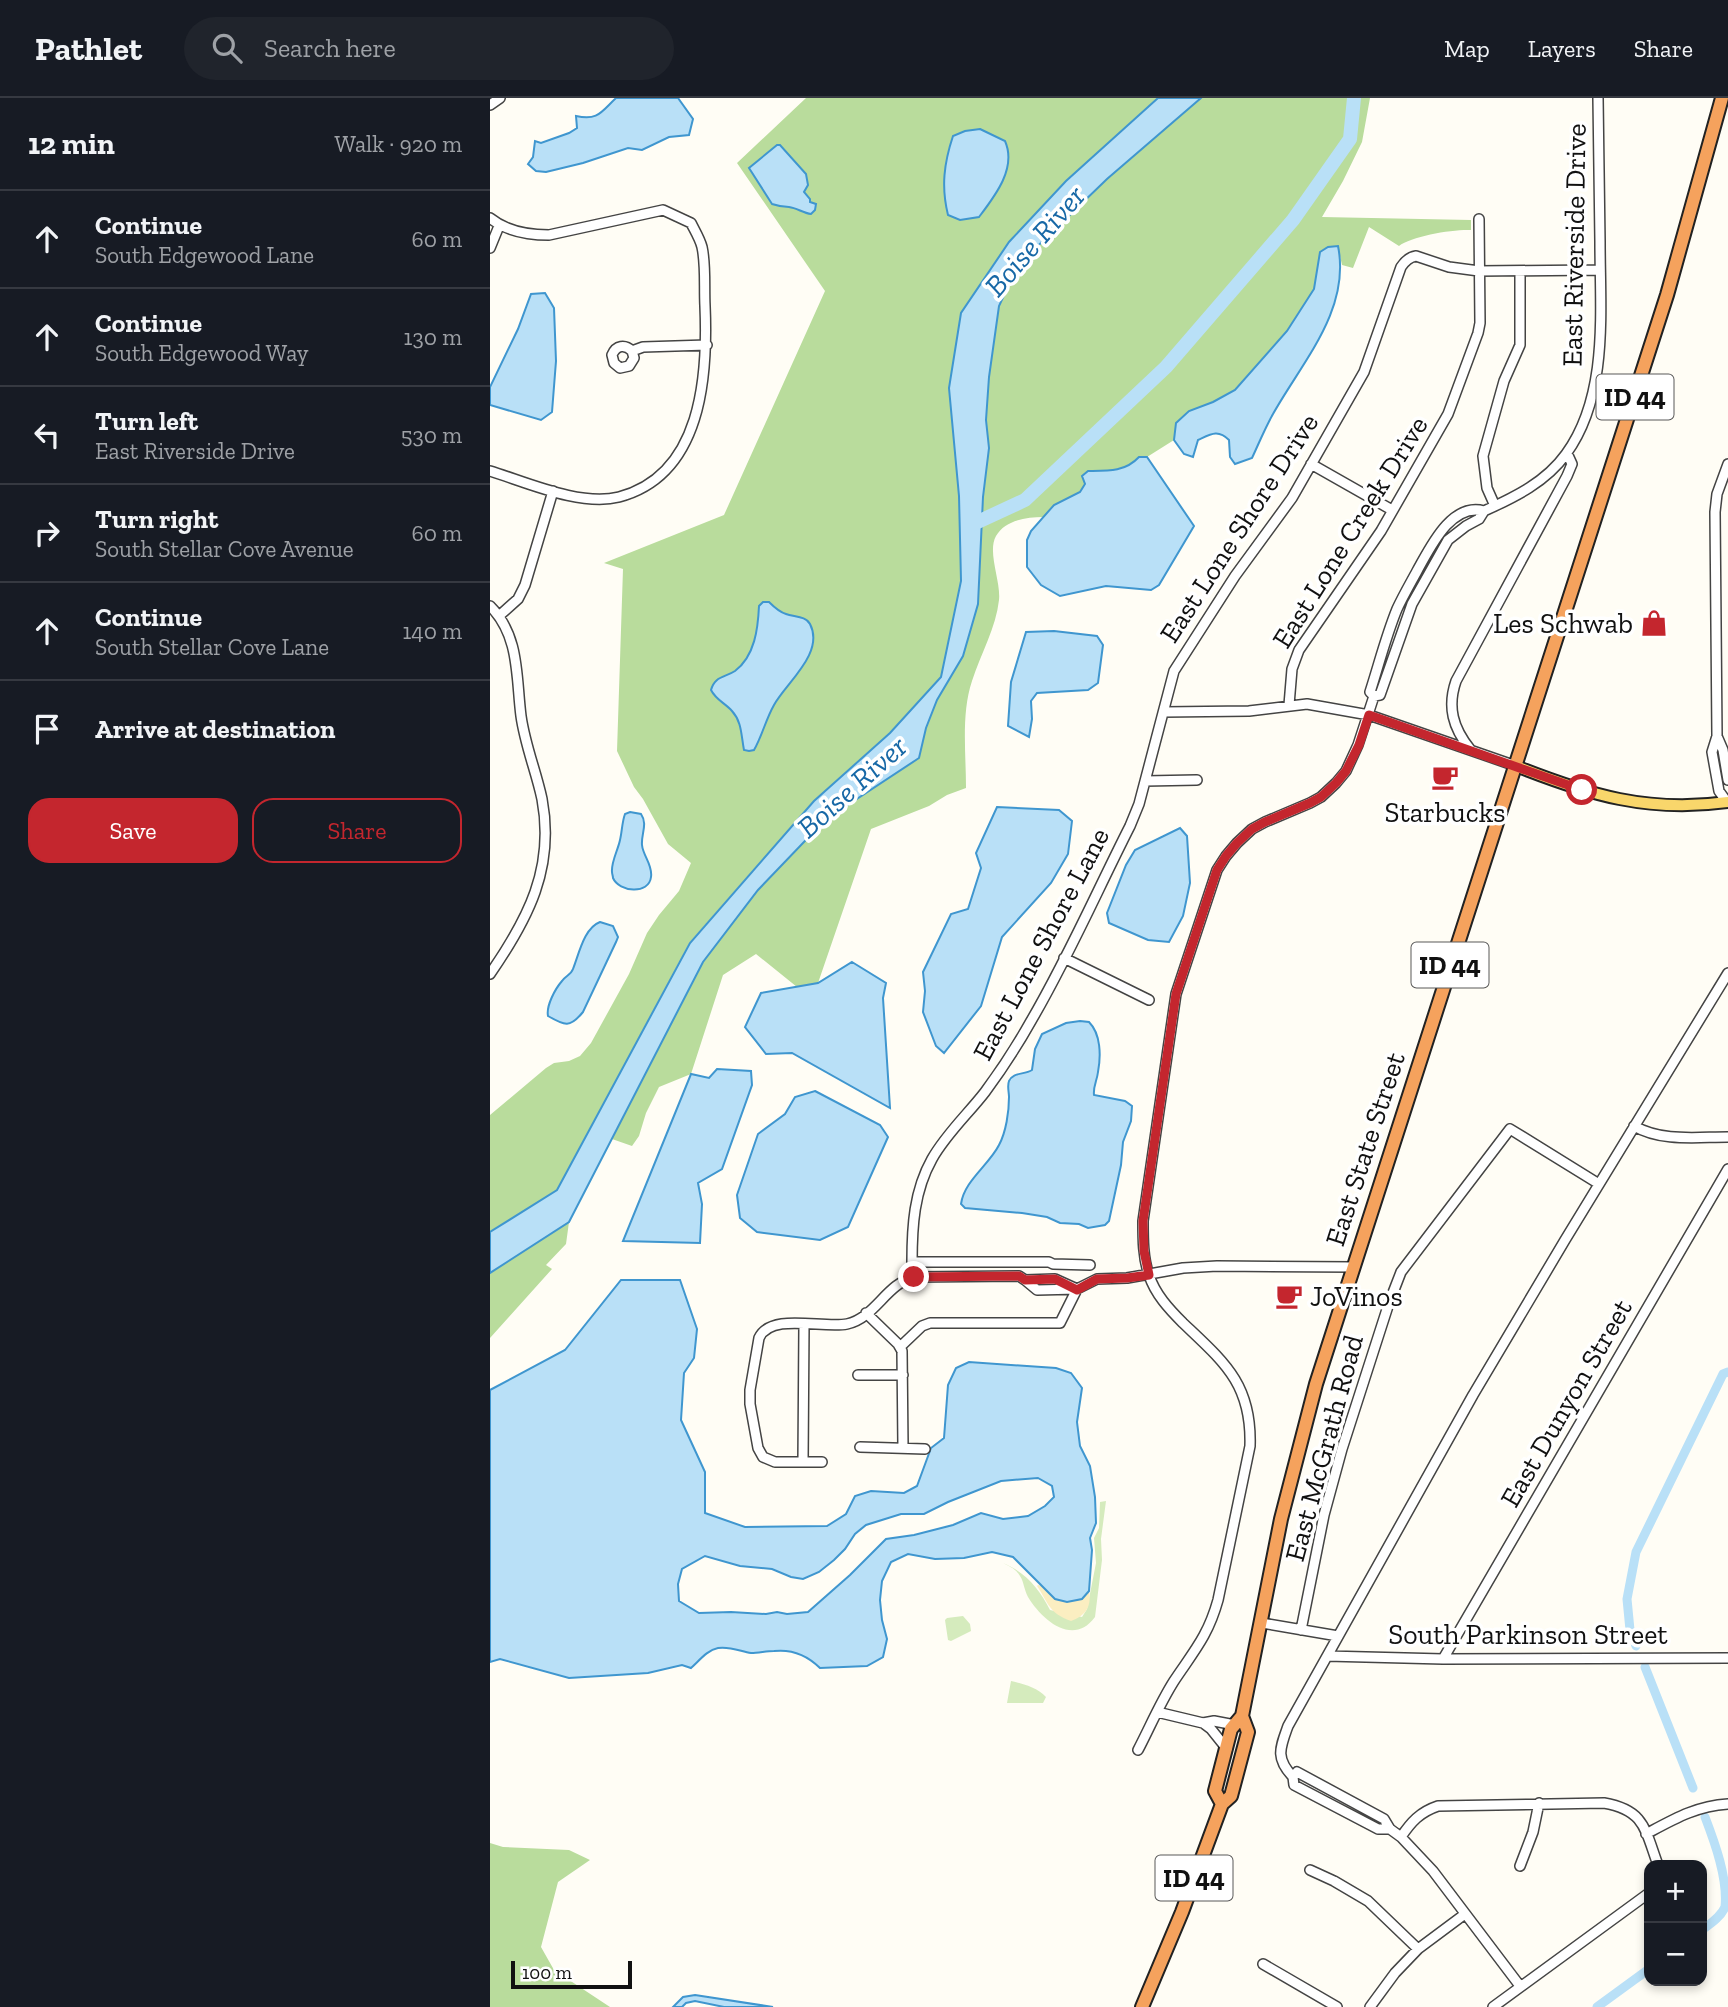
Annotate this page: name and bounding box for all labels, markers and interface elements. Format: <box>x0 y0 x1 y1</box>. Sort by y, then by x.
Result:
search box <box>184 17 674 80</box>
text: Pathlet <box>35 29 142 68</box>
icon: search <box>208 29 246 67</box>
text: Search here <box>264 32 396 64</box>
text: Map <box>1444 34 1490 63</box>
text: Layers <box>1528 34 1596 63</box>
text: Share <box>1634 34 1693 63</box>
street label: East Riverside Drive <box>1555 123 1593 367</box>
text: 12 min <box>28 126 115 162</box>
text: Walk · 920 m <box>334 130 462 158</box>
water label: Boise River <box>977 178 1093 304</box>
text: Continue <box>95 209 202 241</box>
icon: ahead <box>28 220 66 258</box>
text: 60 m <box>411 225 462 253</box>
text: South Edgewood Lane <box>95 241 314 269</box>
text: Continue <box>95 307 202 339</box>
icon: ahead <box>28 318 66 356</box>
text: 130 m <box>404 323 462 351</box>
text: South Edgewood Way <box>95 339 309 367</box>
road number: ID 44 <box>1596 374 1674 420</box>
text: Turn left <box>95 405 198 437</box>
street label: East Lone Shore Drive <box>1153 407 1325 649</box>
street label: East Lone Creek Drive <box>1265 410 1435 654</box>
icon: left <box>28 416 66 454</box>
text: 530 m <box>401 421 462 449</box>
text: East Riverside Drive <box>95 437 295 465</box>
text: Turn right <box>95 503 218 535</box>
icon: right <box>28 514 66 552</box>
text: 60 m <box>411 519 462 547</box>
text: South Stellar Cove Avenue <box>95 535 354 563</box>
text: Continue <box>95 601 202 633</box>
place label: Les Schwab <box>1493 607 1633 640</box>
shop icon: Les Schwab <box>1639 608 1669 638</box>
icon: ahead <box>28 612 66 650</box>
text: 140 m <box>402 617 462 645</box>
text: South Stellar Cove Lane <box>95 633 329 661</box>
icon: arrive <box>28 710 66 748</box>
text: Arrive at destination <box>95 713 335 745</box>
water label: Boise River <box>790 728 915 845</box>
cafe icon: Starbucks <box>1430 762 1460 792</box>
route start <box>1566 774 1597 805</box>
place label: Starbucks <box>1384 796 1506 829</box>
button: Save <box>28 798 238 863</box>
button: Share <box>252 798 462 863</box>
street label: East Lone Shore Lane <box>966 822 1116 1066</box>
road number: ID 44 <box>1412 943 1488 988</box>
street label: East State Street <box>1318 1047 1412 1250</box>
route end <box>898 1261 929 1292</box>
place label: JoVinos <box>1310 1280 1403 1313</box>
cafe icon: JoVinos <box>1274 1281 1304 1311</box>
street label: East Dunyon Street <box>1493 1293 1639 1513</box>
street label: East McGrath Road <box>1278 1331 1370 1565</box>
street label: South Parkinson Street <box>1388 1618 1668 1651</box>
road number: ID 44 <box>1156 1856 1232 1900</box>
map controls <box>1644 1860 1707 1986</box>
button: + <box>1644 1860 1707 1923</box>
button: − <box>1644 1923 1707 1986</box>
scale bar <box>511 1958 632 1990</box>
text: 100 m <box>522 1961 572 1984</box>

